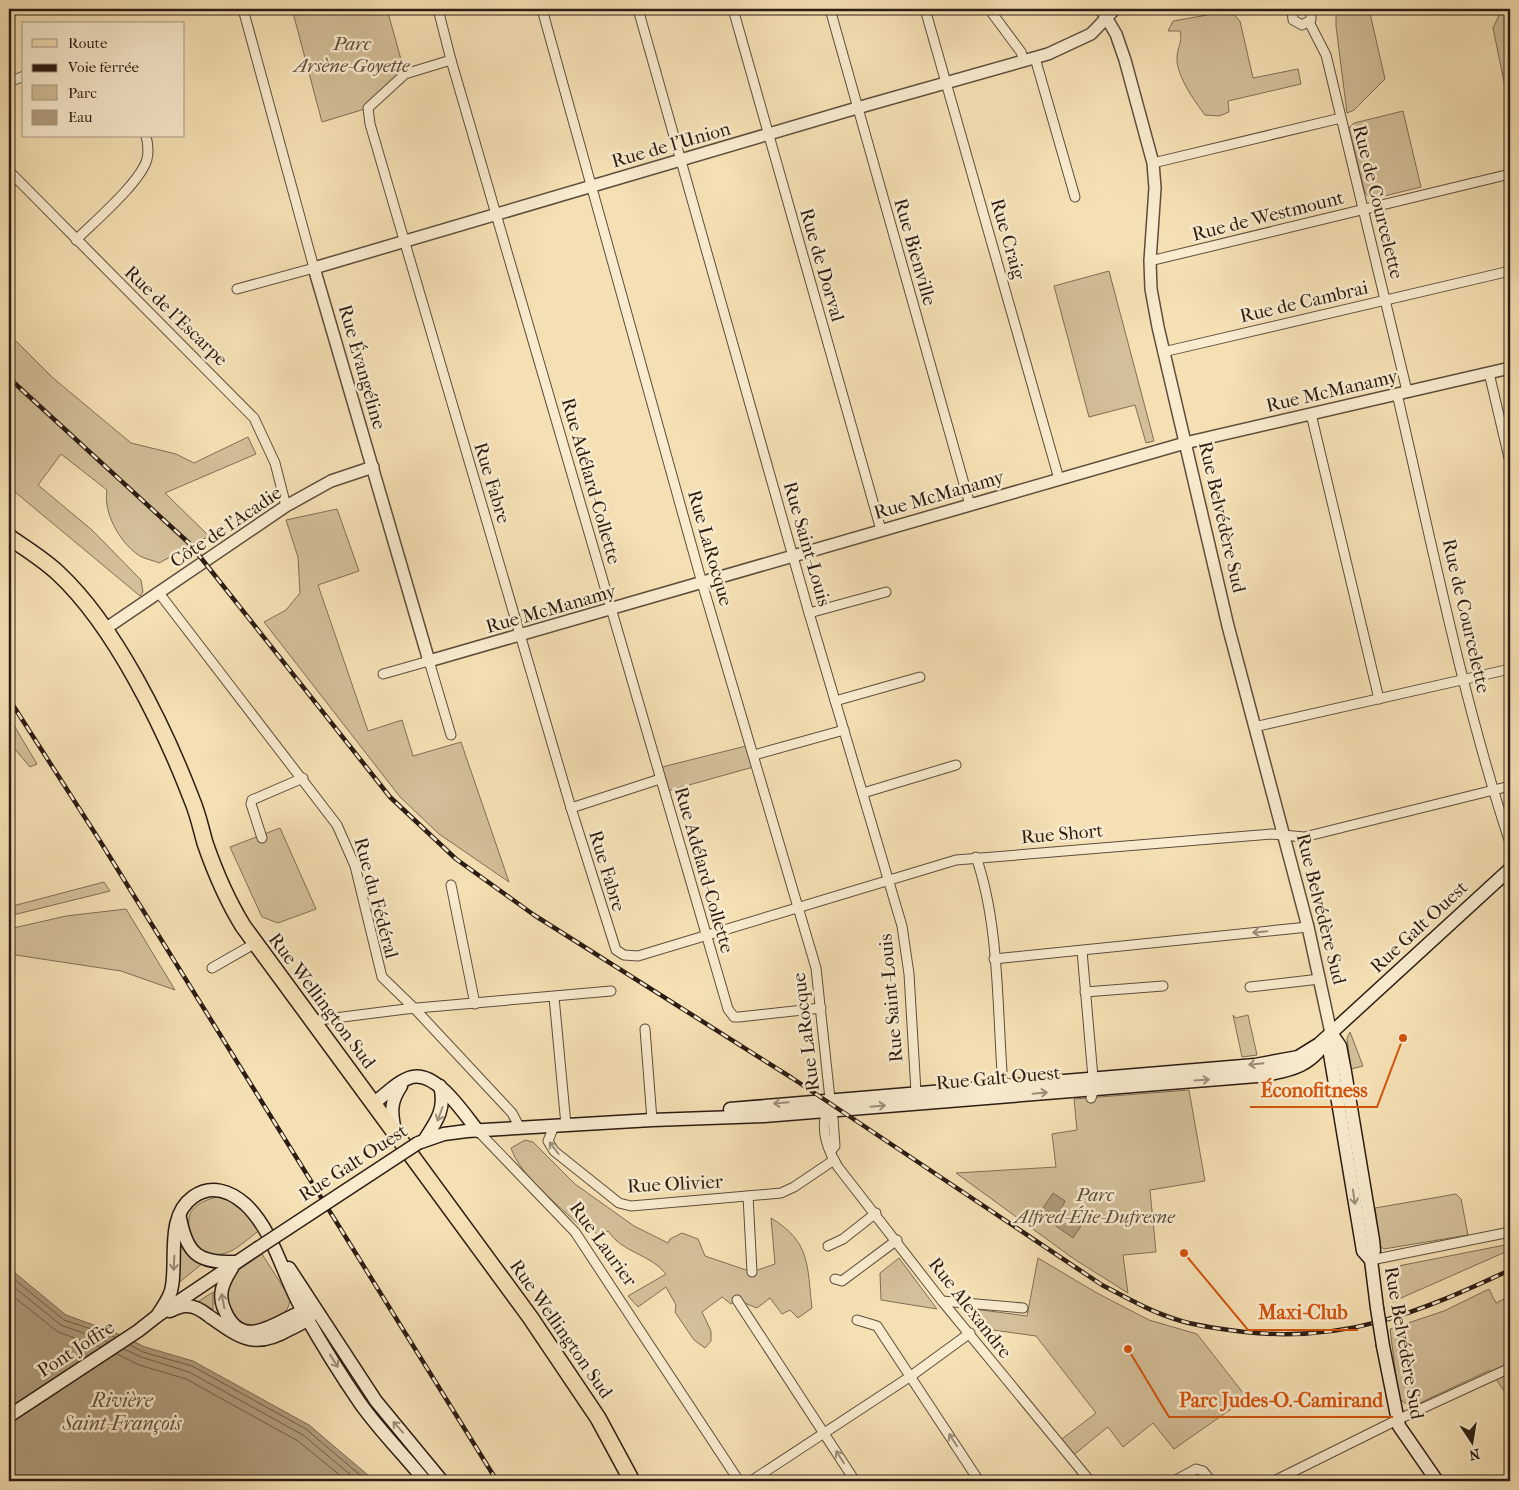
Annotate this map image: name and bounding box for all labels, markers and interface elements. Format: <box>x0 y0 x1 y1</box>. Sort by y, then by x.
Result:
legend <box>22 22 185 138</box>
park label: Parc Arsène-Goyette <box>292 33 411 77</box>
text: Route <box>68 34 108 52</box>
text: Voie ferrée <box>67 58 140 76</box>
text: Parc <box>68 84 97 102</box>
text: Eau <box>68 108 93 126</box>
street label: Rue de l'Union <box>609 118 733 172</box>
street label: Rue de Courcelette <box>1348 123 1408 281</box>
street label: Rue de Westmount <box>1190 186 1346 245</box>
street label: Rue Bienville <box>889 196 941 308</box>
street label: Rue Craig <box>986 196 1030 283</box>
street label: Rue de Dorval <box>795 206 849 324</box>
street label: Rue de l'Escarpe <box>120 261 232 371</box>
street label: Rue de Cambrai <box>1238 276 1371 327</box>
street label: Rue Évangéline <box>334 302 390 432</box>
street label: Rue McManamy <box>1264 365 1401 417</box>
street label: Rue Adélard-Collette <box>557 395 625 567</box>
street label: Rue Belvédère Sud <box>1194 439 1250 596</box>
street label: Rue Fabre <box>469 440 515 526</box>
street label: Rue McManamy <box>871 466 1008 524</box>
street label: Rue Saint-Louis <box>779 479 835 609</box>
street label: Côte de l'Acadie <box>166 482 286 572</box>
street label: Rue LaRocque <box>683 488 737 608</box>
street label: Rue de Courcelette <box>1438 537 1494 695</box>
street label: Rue McManamy <box>483 580 620 638</box>
street label: Rue Adélard-Collette <box>670 784 738 956</box>
street label: Rue Short <box>1020 819 1104 849</box>
street label: Rue Fabre <box>584 828 630 914</box>
street label: Rue Belvédère Sud <box>1292 831 1351 987</box>
street label: Rue du Fédéral <box>349 835 403 961</box>
street label: Rue Galt Ouest <box>1366 876 1472 978</box>
one-way arrow <box>1252 927 1268 937</box>
street label: Rue Wellington Sud <box>264 929 381 1074</box>
street label: Rue Saint-Louis <box>874 933 908 1063</box>
street label: Rue LaRocque <box>788 971 824 1093</box>
one-way arrow <box>1249 1059 1265 1069</box>
street label: Rue Galt Ouest <box>935 1062 1061 1094</box>
callout: Éconofitness <box>1250 1072 1377 1107</box>
one-way arrow <box>1194 1075 1210 1084</box>
text: Éconofitness <box>1260 1077 1368 1102</box>
one-way arrow <box>1032 1088 1048 1098</box>
one-way arrow <box>774 1099 790 1108</box>
one-way arrow <box>870 1102 886 1111</box>
one-way arrow <box>434 1106 444 1121</box>
street label: Rue Galt Ouest <box>295 1120 411 1206</box>
one-way arrow <box>549 1142 560 1155</box>
street label: Rue Olivier <box>627 1170 724 1197</box>
park label: Parc Alfred-Élie-Dufresne <box>1013 1184 1176 1228</box>
one-way arrow <box>1349 1188 1359 1204</box>
street label: Rue Laurier <box>565 1197 642 1292</box>
street label: Rue Alexandre <box>924 1253 1016 1363</box>
one-way arrow <box>169 1255 178 1271</box>
street label: Rue Wellington Sud <box>505 1255 617 1403</box>
street label: Rue Belvédère Sud <box>1380 1265 1428 1422</box>
one-way arrow <box>217 1294 227 1310</box>
callout: Maxi-Club <box>1248 1295 1358 1330</box>
text: Maxi-Club <box>1257 1301 1348 1324</box>
street label: Pont Joffre <box>33 1316 119 1382</box>
one-way arrow <box>330 1354 340 1368</box>
callout: Parc Judes-O.-Camirand <box>1169 1382 1393 1417</box>
water label: Rivière Saint-François <box>62 1389 182 1435</box>
text: Parc Judes-O.-Camirand <box>1179 1389 1384 1412</box>
north arrow <box>1446 1418 1496 1468</box>
one-way arrow <box>393 1421 404 1434</box>
one-way arrow <box>947 1434 957 1448</box>
text: N <box>1467 1445 1482 1464</box>
one-way arrow <box>834 1451 844 1465</box>

